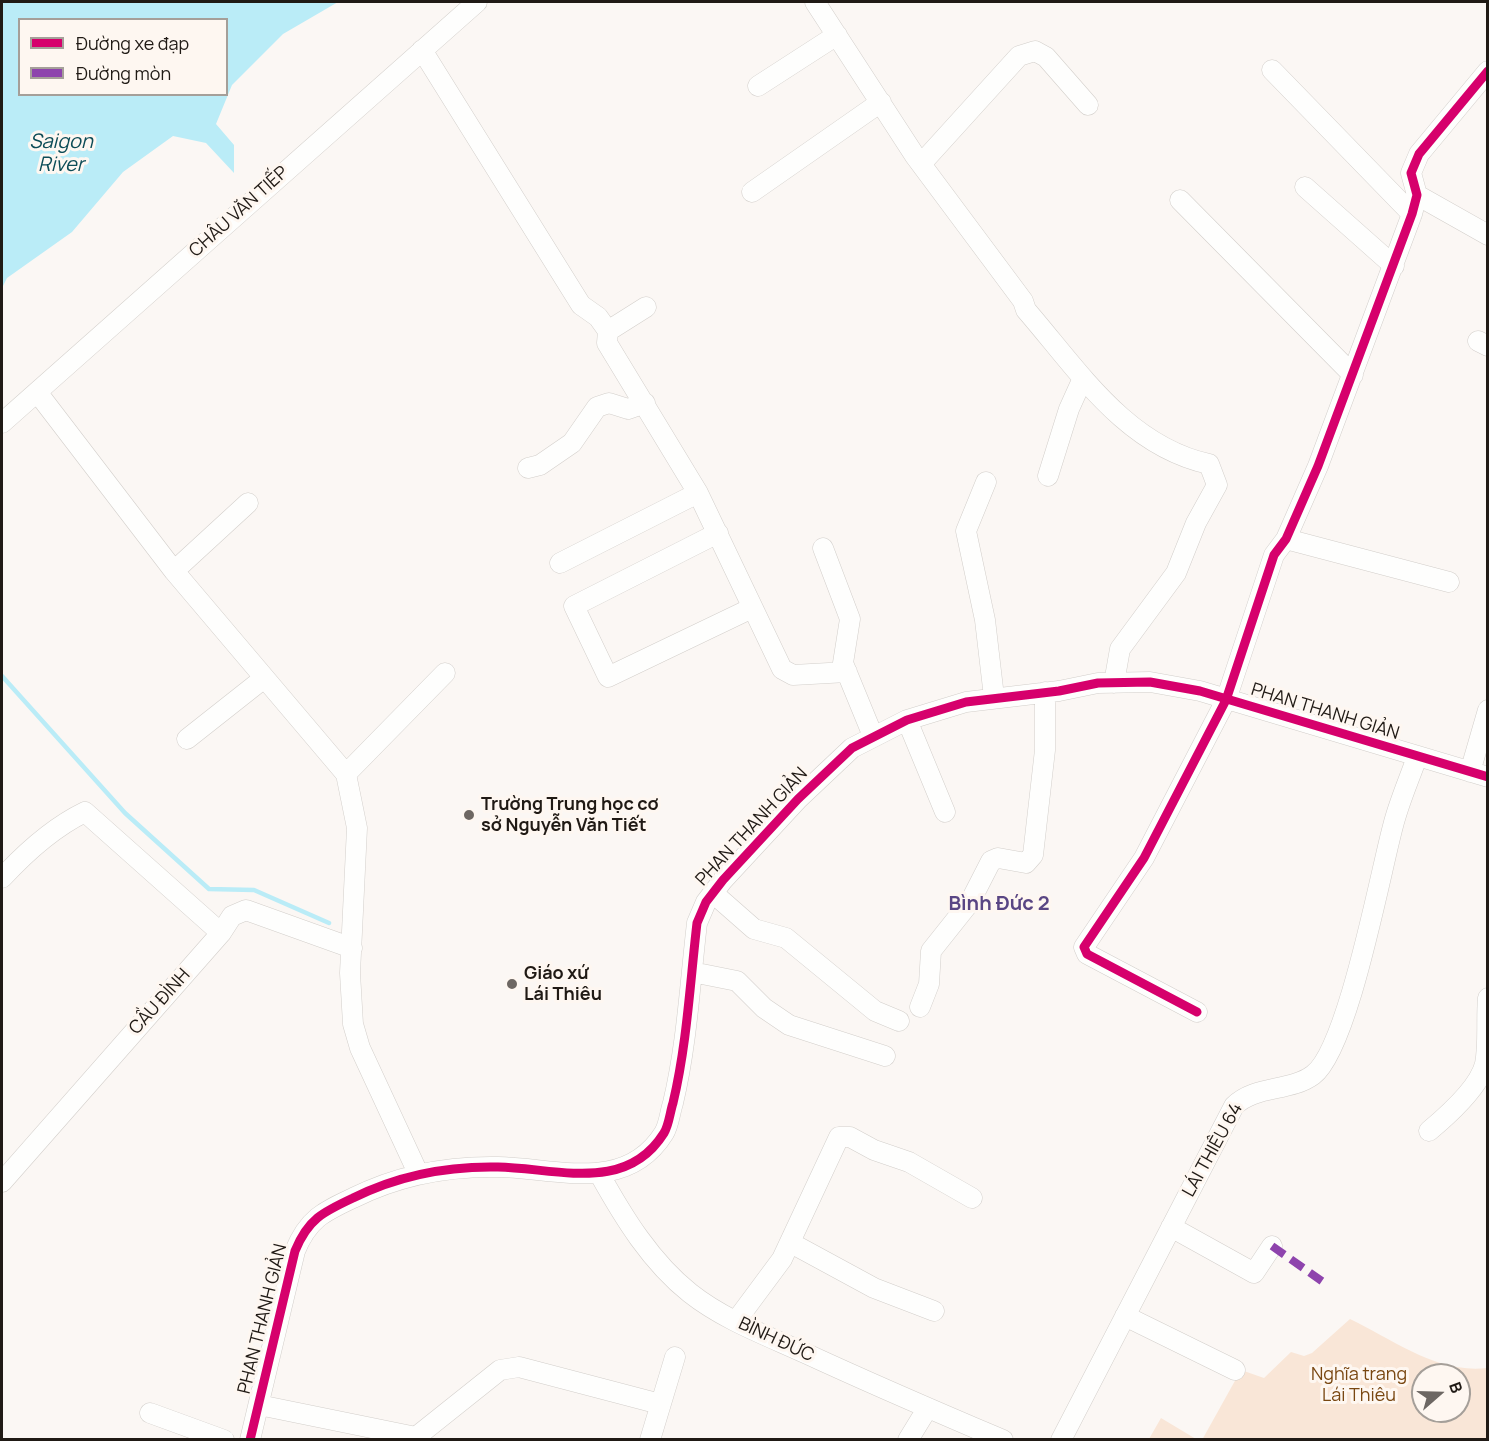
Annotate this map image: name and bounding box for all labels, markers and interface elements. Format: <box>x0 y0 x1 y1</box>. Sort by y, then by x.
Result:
legend <box>18 18 228 96</box>
text: Đường xe đạp <box>76 31 189 55</box>
text: Đường mòn <box>76 61 171 85</box>
water label: Saigon River <box>29 130 93 177</box>
street label: CHÂU VĂN TIẾP <box>185 162 293 262</box>
street label: PHAN THANH GIẢN <box>1248 679 1402 745</box>
street label: PHAN THANH GIẢN <box>692 763 812 891</box>
place label: Trường Trung học cơ sở Nguyễn Văn Tiết <box>481 794 659 836</box>
marker: Trường Trung học cơ sở Nguyễn Văn Tiết <box>462 808 476 822</box>
district label: Bình Đức 2 <box>948 892 1050 916</box>
place label: Giáo xứ Lái Thiêu <box>524 963 602 1006</box>
street label: CẦU ĐÌNH <box>125 965 195 1039</box>
marker: Giáo xứ Lái Thiêu <box>505 977 519 991</box>
street label: LÁI THIÊU 64 <box>1178 1099 1248 1201</box>
street label: PHAN THANH GIẢN <box>234 1242 292 1396</box>
street label: BÌNH ĐỨC <box>735 1313 817 1367</box>
north arrow <box>1411 1363 1471 1423</box>
park label: Nghĩa trang Lái Thiêu <box>1311 1364 1407 1406</box>
text: B <box>1444 1379 1468 1396</box>

